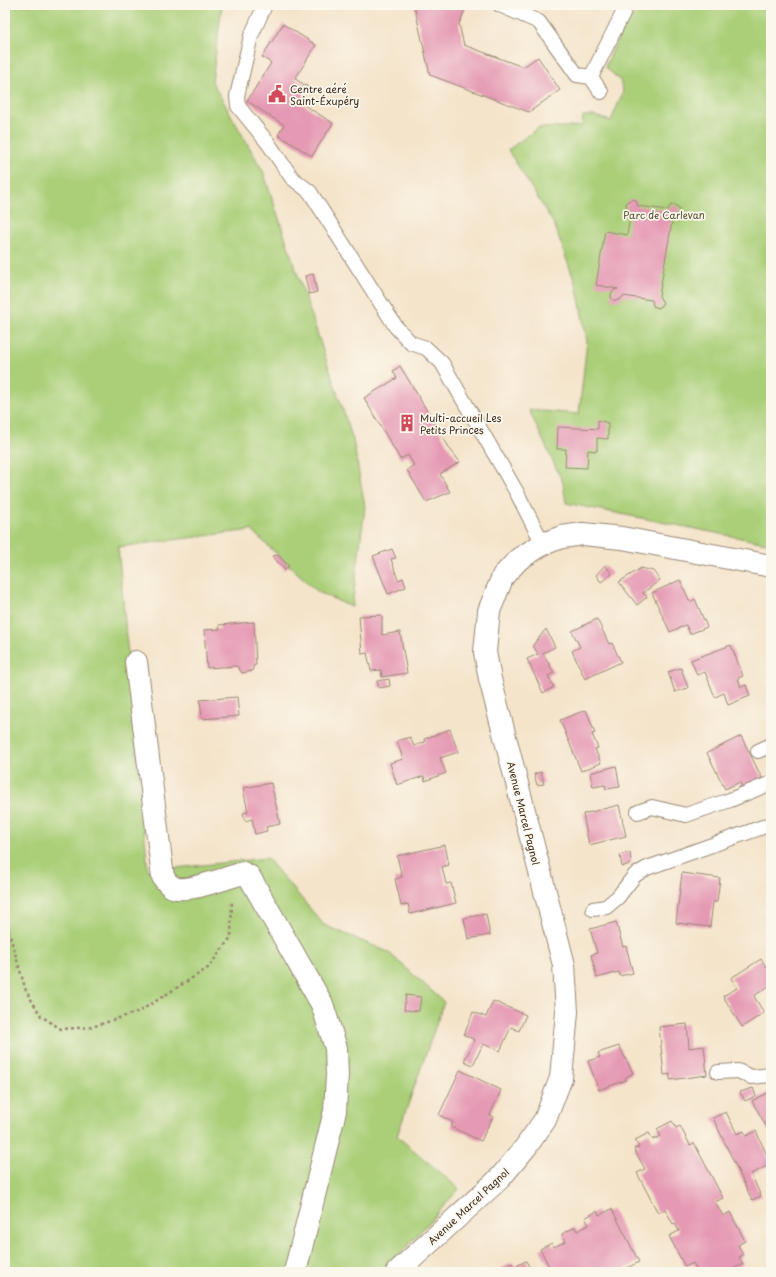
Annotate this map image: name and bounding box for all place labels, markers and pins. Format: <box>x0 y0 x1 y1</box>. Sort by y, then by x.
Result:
place label: Centre aéré Saint-Éxupéry <box>290 81 360 108</box>
public building icon: Centre aéré Saint-Éxupéry <box>267 84 287 104</box>
place label: Multi-accueil Les Petits Princes <box>420 410 502 437</box>
building icon: Multi-accueil Les Petits Princes <box>397 413 417 433</box>

